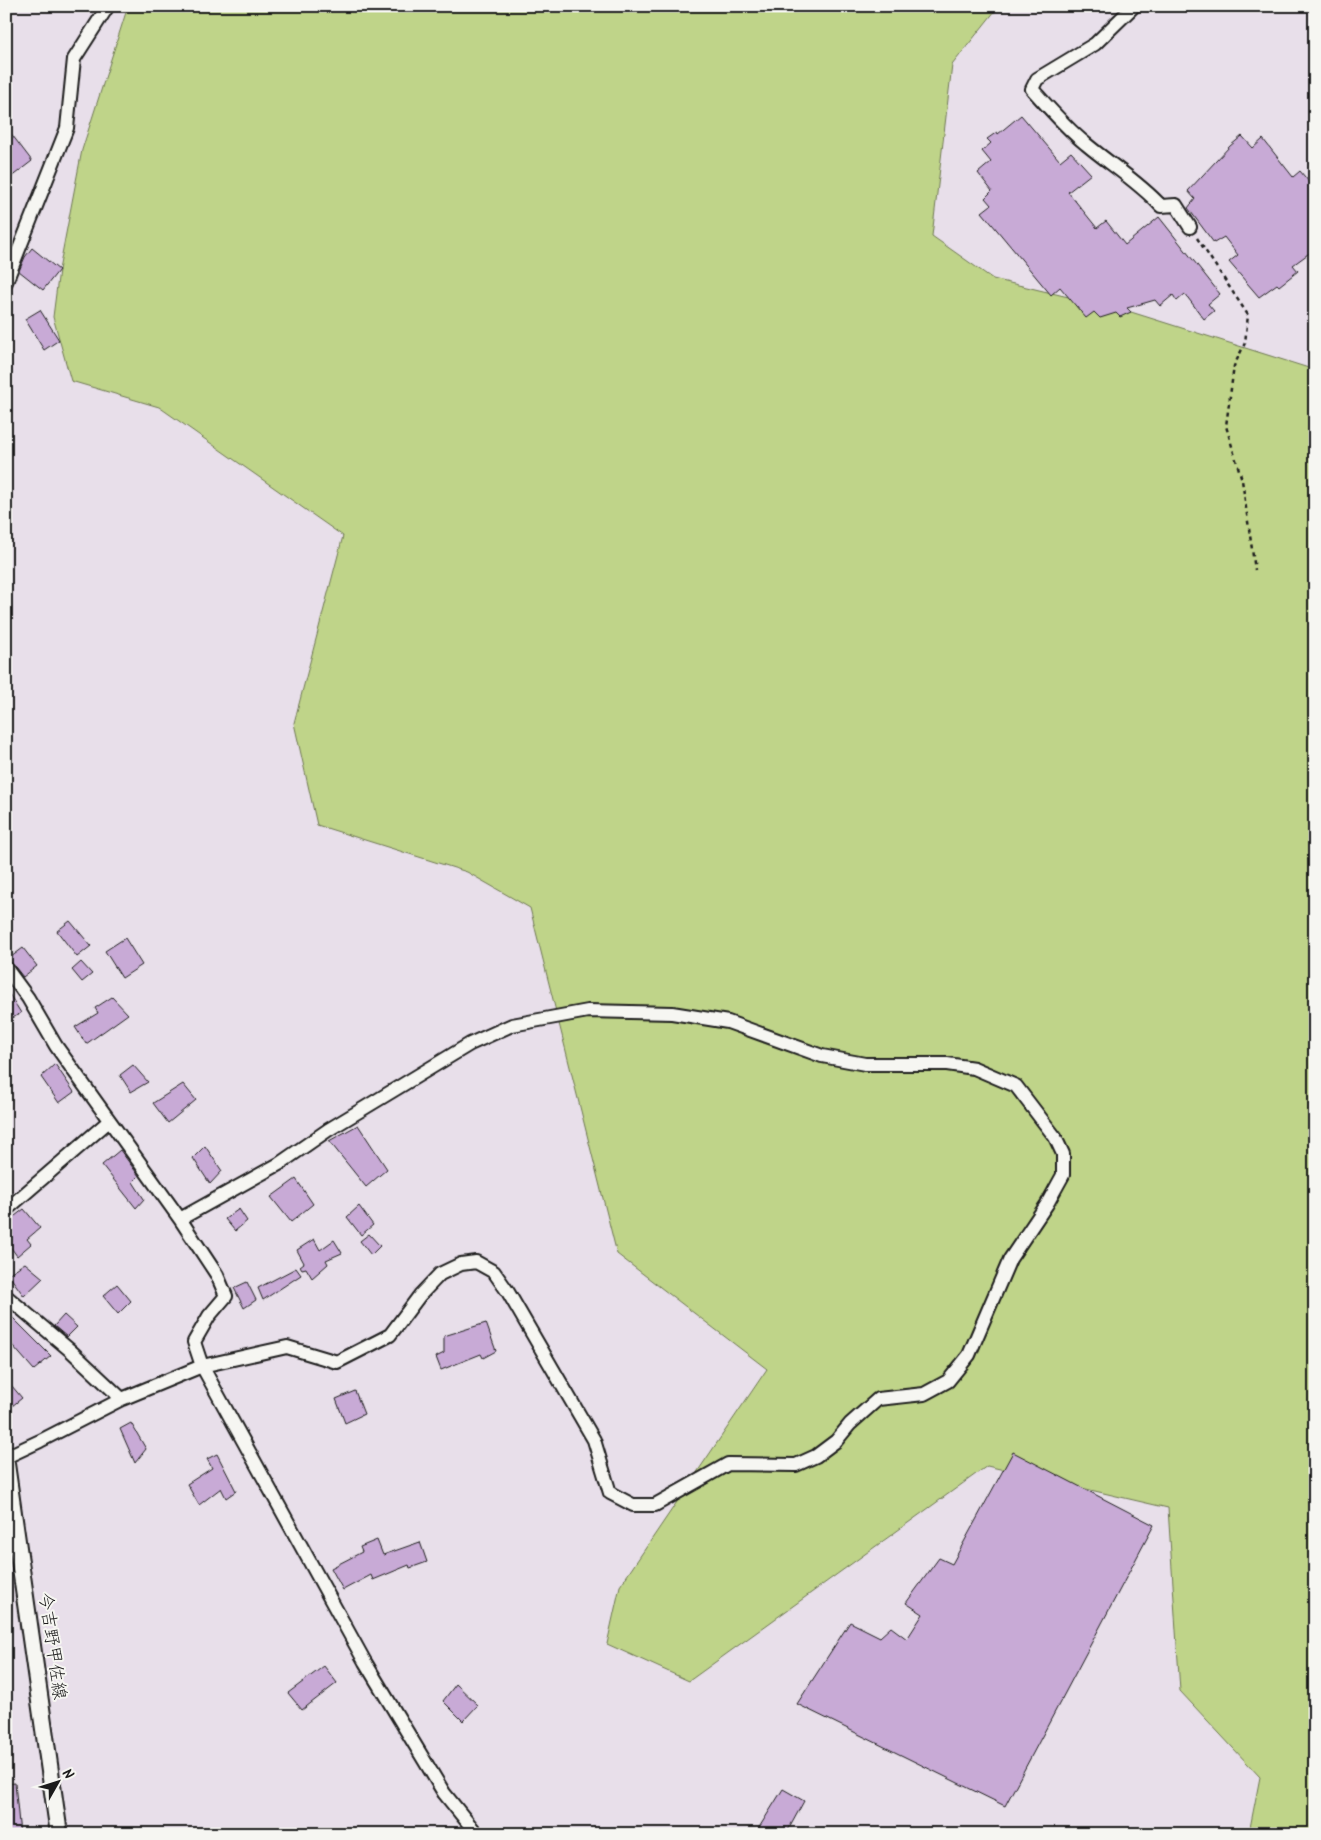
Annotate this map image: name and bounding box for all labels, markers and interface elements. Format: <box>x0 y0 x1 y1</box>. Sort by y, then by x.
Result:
street label: 今吉野甲佐線 <box>30 1591 73 1702</box>
north arrow <box>32 1758 82 1808</box>
text: N <box>56 1764 79 1785</box>

